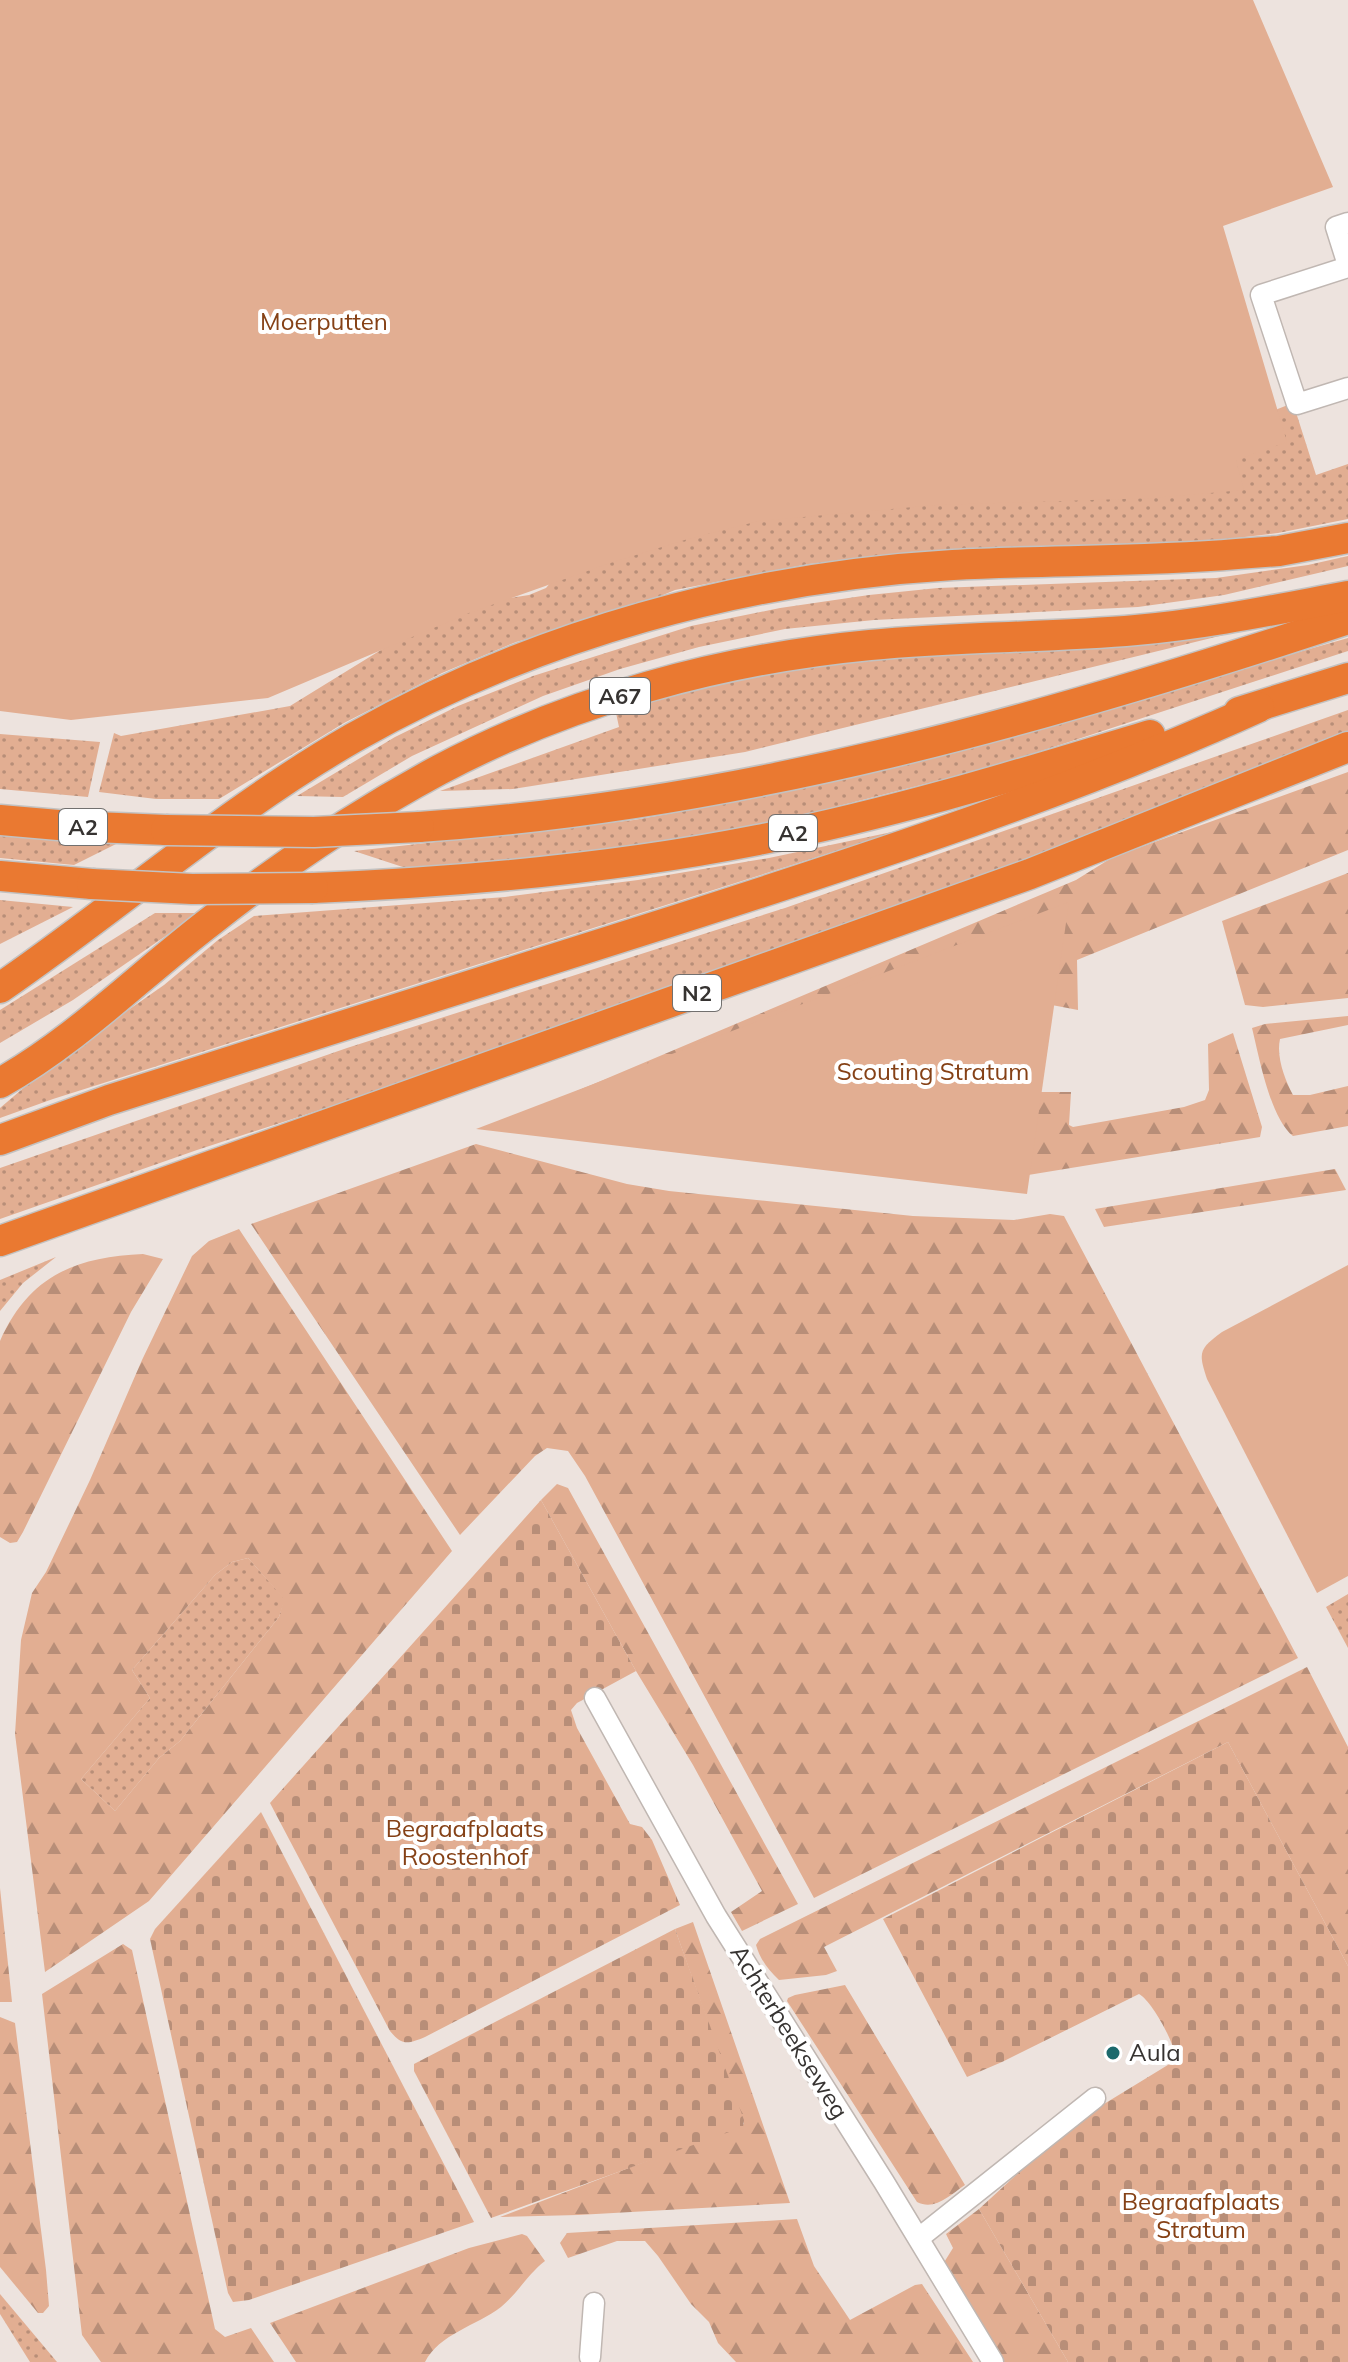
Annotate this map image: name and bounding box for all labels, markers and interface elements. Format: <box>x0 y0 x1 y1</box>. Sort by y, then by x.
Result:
park label: Moerputten <box>260 306 388 336</box>
road number: A67 <box>590 678 650 714</box>
road number: A2 <box>59 809 107 845</box>
road number: A2 <box>769 815 817 851</box>
road number: N2 <box>673 975 721 1011</box>
park label: Scouting Stratum <box>837 1056 1029 1086</box>
park label: Begraafplaats Roostenhof <box>386 1813 544 1871</box>
street label: Achterbeekseweg <box>724 1939 855 2124</box>
place label: Aula <box>1129 2037 1181 2067</box>
marker: Aula <box>1104 2044 1122 2062</box>
park label: Begraafplaats Stratum <box>1122 2186 1280 2244</box>

